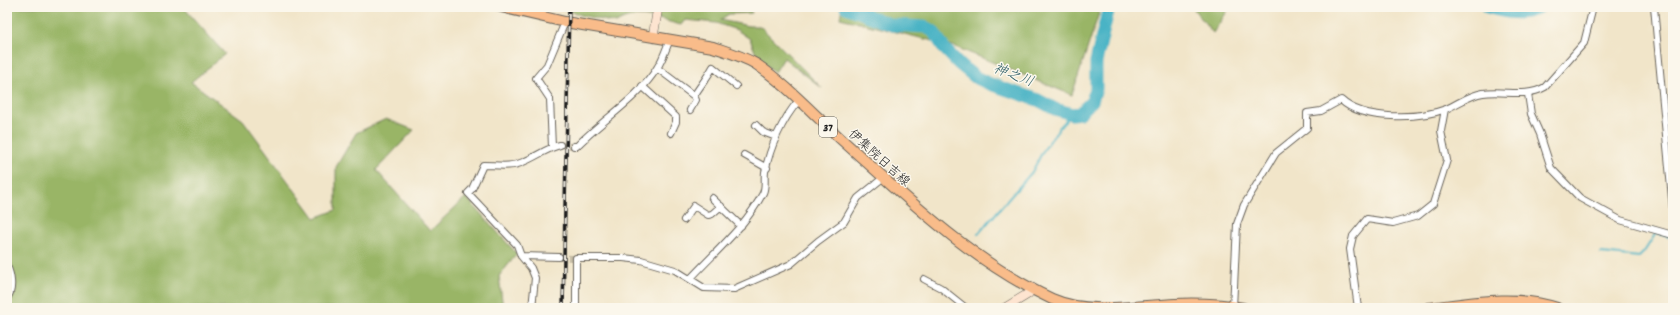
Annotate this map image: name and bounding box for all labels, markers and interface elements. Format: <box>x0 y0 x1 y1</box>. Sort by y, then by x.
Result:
water label: 神之川 <box>990 59 1036 93</box>
road number: 37 <box>819 117 837 137</box>
street label: 伊集院日吉線 <box>843 126 914 193</box>

